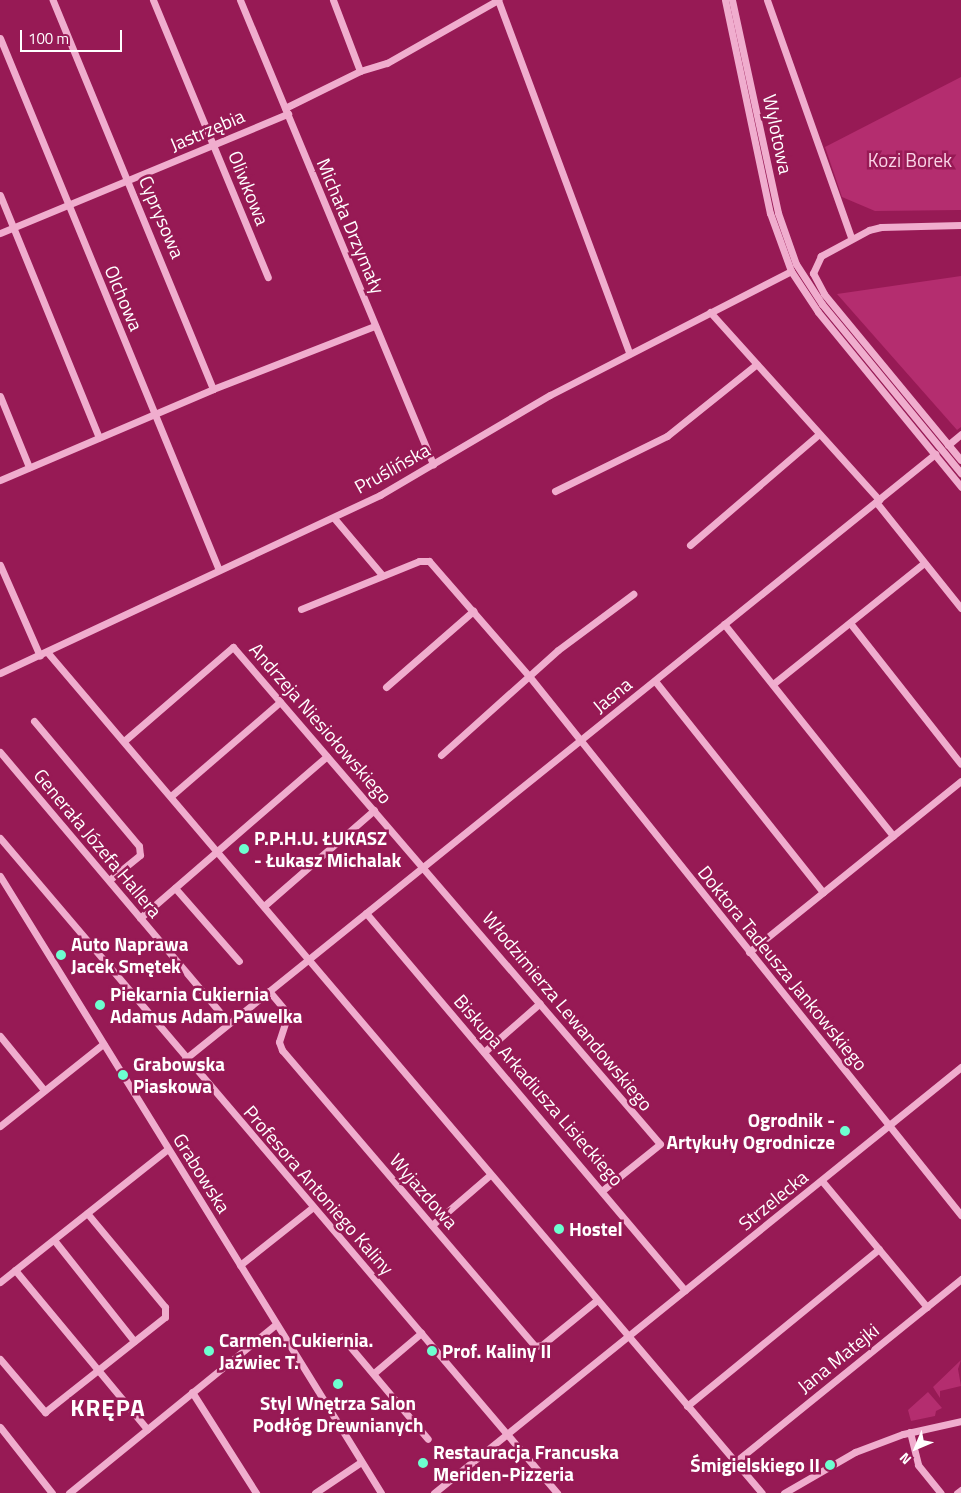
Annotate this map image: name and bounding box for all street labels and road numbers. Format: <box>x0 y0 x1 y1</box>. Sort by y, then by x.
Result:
street label: Wylotowa <box>758 92 798 176</box>
street label: Jastrzębia <box>166 104 248 156</box>
street label: Oliwkowa <box>224 147 274 229</box>
street label: Michała Drzymały <box>312 155 390 297</box>
street label: Cyprysowa <box>134 172 190 262</box>
street label: Olchowa <box>100 262 148 334</box>
street label: Pruślińska <box>350 438 434 498</box>
street label: Andrzeja Niesiołowskiego <box>245 638 397 808</box>
street label: Jasna <box>588 672 636 718</box>
street label: Generała Józefa Hallera <box>29 764 167 922</box>
street label: Doktora Tadeusza Jankowskiego <box>693 861 873 1075</box>
street label: Włodzimierza Lewandowskiego <box>478 907 658 1115</box>
street label: Biskupa Arkadiusza Lisieckiego <box>450 990 628 1190</box>
street label: Profesora Antoniego Kaliny <box>239 1101 399 1279</box>
street label: Grabowska <box>169 1129 235 1217</box>
street label: Wyjazdowa <box>385 1149 463 1233</box>
street label: Strzelecka <box>734 1165 812 1235</box>
street label: Jana Matejki <box>793 1318 883 1398</box>

